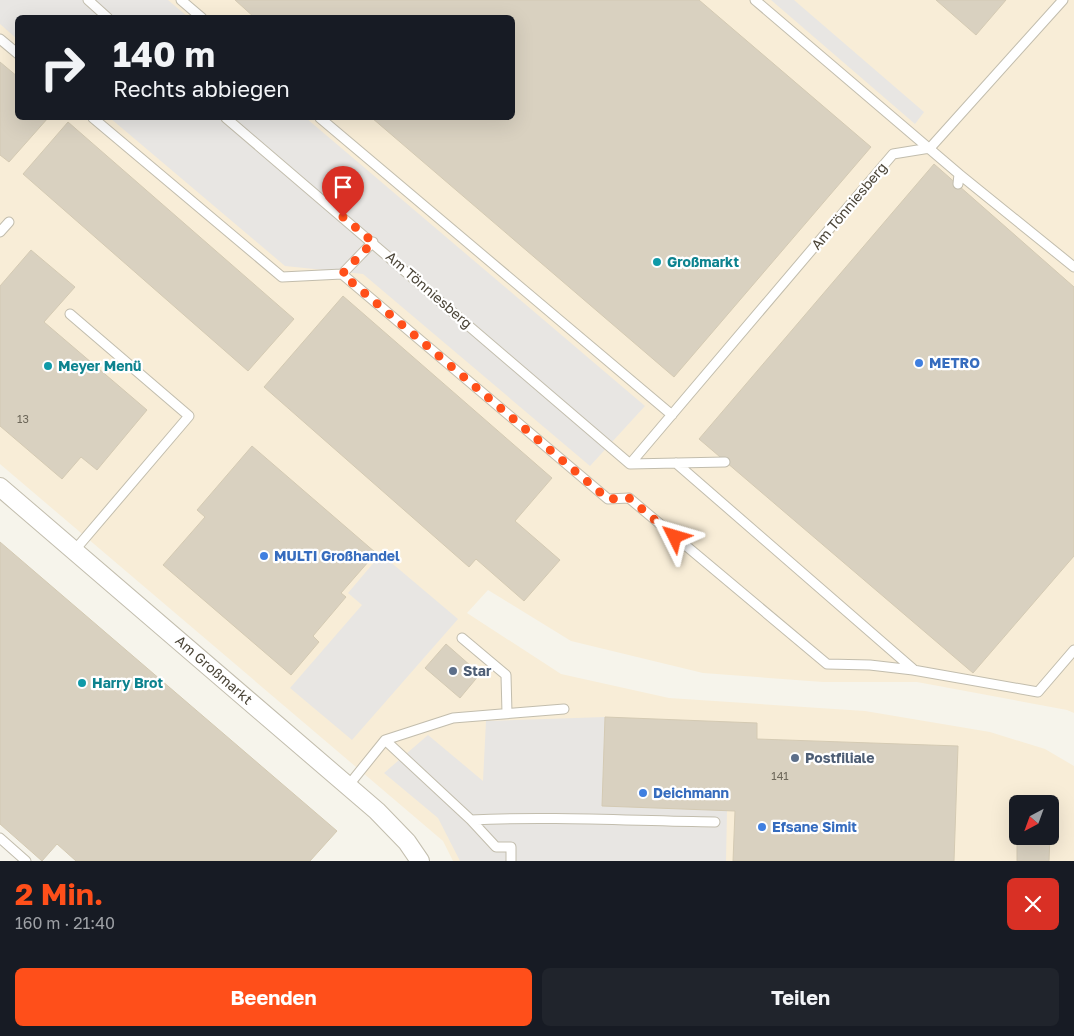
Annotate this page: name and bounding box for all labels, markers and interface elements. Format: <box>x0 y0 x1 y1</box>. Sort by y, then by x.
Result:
text: 140 m <box>113 33 215 75</box>
icon: right <box>30 35 95 100</box>
text: Rechts abbiegen <box>113 75 290 102</box>
street label: Am Tönniesberg <box>807 159 890 253</box>
pin <box>322 166 364 217</box>
icon: arrive <box>329 173 357 201</box>
street label: Am Tönniesberg <box>383 248 476 332</box>
place label: Großmarkt <box>667 253 739 270</box>
marker: Großmarkt <box>651 256 663 268</box>
place label: METRO <box>929 354 980 371</box>
place label: Meyer Menü <box>58 357 141 374</box>
marker: METRO <box>913 357 925 369</box>
marker: Meyer Menü <box>42 360 54 372</box>
house number: 13 <box>17 412 29 425</box>
position arrow <box>648 510 700 562</box>
place label: MULTI Großhandel <box>274 547 400 564</box>
marker: MULTI Großhandel <box>258 550 270 562</box>
street label: Am Großmarkt <box>172 632 256 708</box>
place label: Star <box>463 662 492 679</box>
marker: Star <box>447 665 459 677</box>
place label: Harry Brot <box>92 674 163 691</box>
marker: Harry Brot <box>76 677 88 689</box>
place label: Postfiliale <box>805 749 875 766</box>
marker: Postfiliale <box>789 752 801 764</box>
house number: 141 <box>771 769 789 782</box>
place label: Deichmann <box>653 784 729 801</box>
marker: Deichmann <box>637 787 649 799</box>
north arrow <box>1009 795 1059 845</box>
map controls <box>1009 795 1059 845</box>
place label: Efsane Simit <box>772 818 857 835</box>
marker: Efsane Simit <box>756 821 768 833</box>
text: 2 Min. <box>15 876 103 912</box>
button: close <box>1007 878 1059 930</box>
text: 160 m · 21:40 <box>15 913 115 933</box>
button: Beenden <box>15 968 532 1026</box>
button: Teilen <box>542 968 1059 1026</box>

